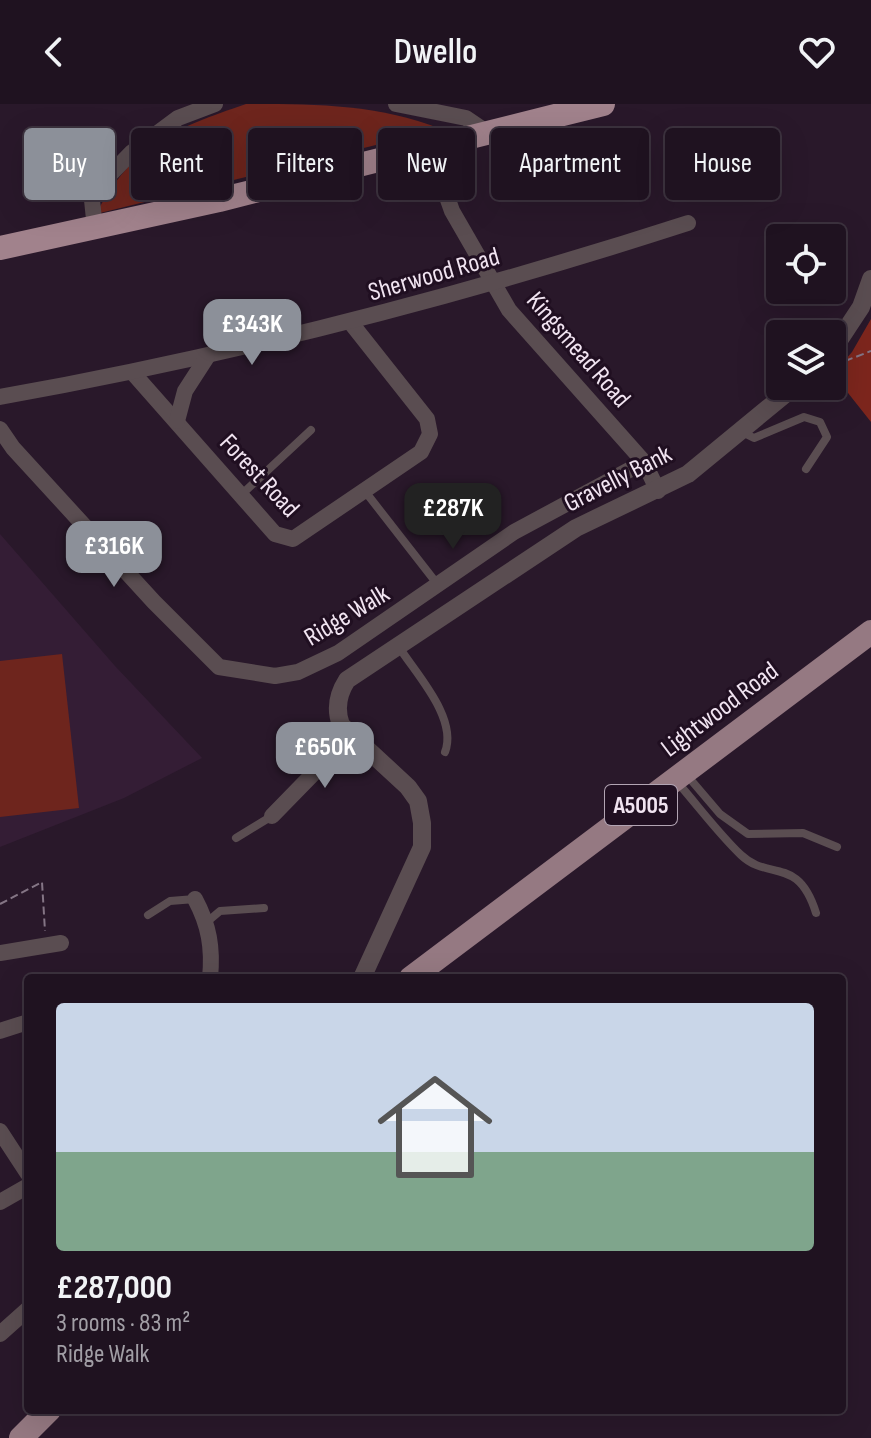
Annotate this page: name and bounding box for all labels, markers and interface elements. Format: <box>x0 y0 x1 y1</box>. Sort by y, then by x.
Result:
icon: back <box>32 30 76 74</box>
icon: heart <box>795 30 839 74</box>
text: Dwello <box>394 31 477 74</box>
chip: Buy <box>24 128 115 200</box>
chip: Rent <box>131 128 232 200</box>
chip: Filters <box>248 128 362 200</box>
chip: New <box>378 128 475 200</box>
chip: Apartment <box>491 128 649 200</box>
chip: House <box>665 128 780 200</box>
map controls <box>766 224 846 400</box>
button: locate <box>766 224 846 304</box>
street label: Sherwood Road <box>365 242 503 308</box>
street label: Kingsmead Road <box>519 286 637 414</box>
pin: £343K <box>196 299 308 367</box>
text: £343K <box>221 309 283 340</box>
button: layers <box>766 320 846 400</box>
street label: Forest Road <box>213 428 305 524</box>
street label: Gravelly Bank <box>559 439 677 519</box>
pin: £287K <box>397 483 509 551</box>
text: £287K <box>422 493 484 524</box>
pin: £316K <box>58 521 170 589</box>
text: £316K <box>84 531 144 562</box>
street label: Ridge Walk <box>299 579 395 653</box>
street label: Lightwood Road <box>655 656 785 764</box>
pin: £650K <box>269 722 381 790</box>
text: £650K <box>294 732 356 763</box>
road number: A5005 <box>605 785 677 825</box>
icon: home <box>363 1055 507 1199</box>
text: £287,000 <box>56 1267 172 1308</box>
text: 3 rooms · 83 m² <box>56 1308 190 1339</box>
text: Ridge Walk <box>56 1339 150 1370</box>

